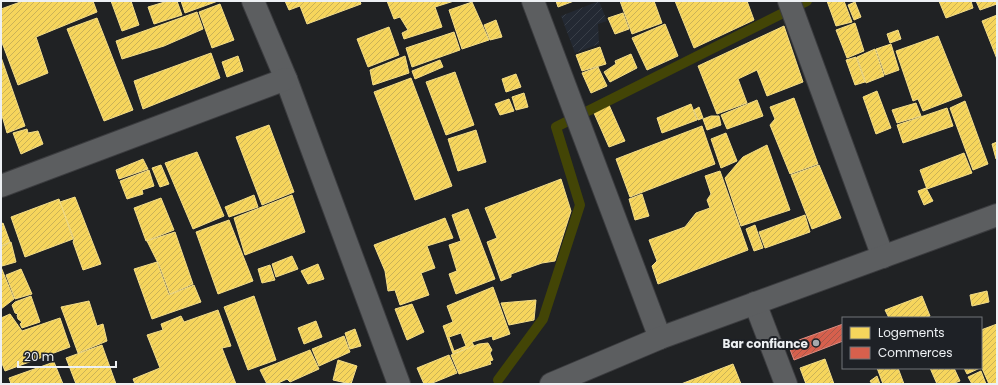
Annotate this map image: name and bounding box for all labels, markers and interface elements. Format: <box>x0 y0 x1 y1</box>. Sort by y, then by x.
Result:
legend <box>842 317 982 369</box>
text: Logements <box>878 324 945 341</box>
place label: Bar confiance <box>723 335 809 352</box>
marker: Bar confiance <box>811 338 821 348</box>
scale bar <box>18 343 116 369</box>
text: Commerces <box>878 344 953 361</box>
text: 20 m <box>24 348 54 365</box>

